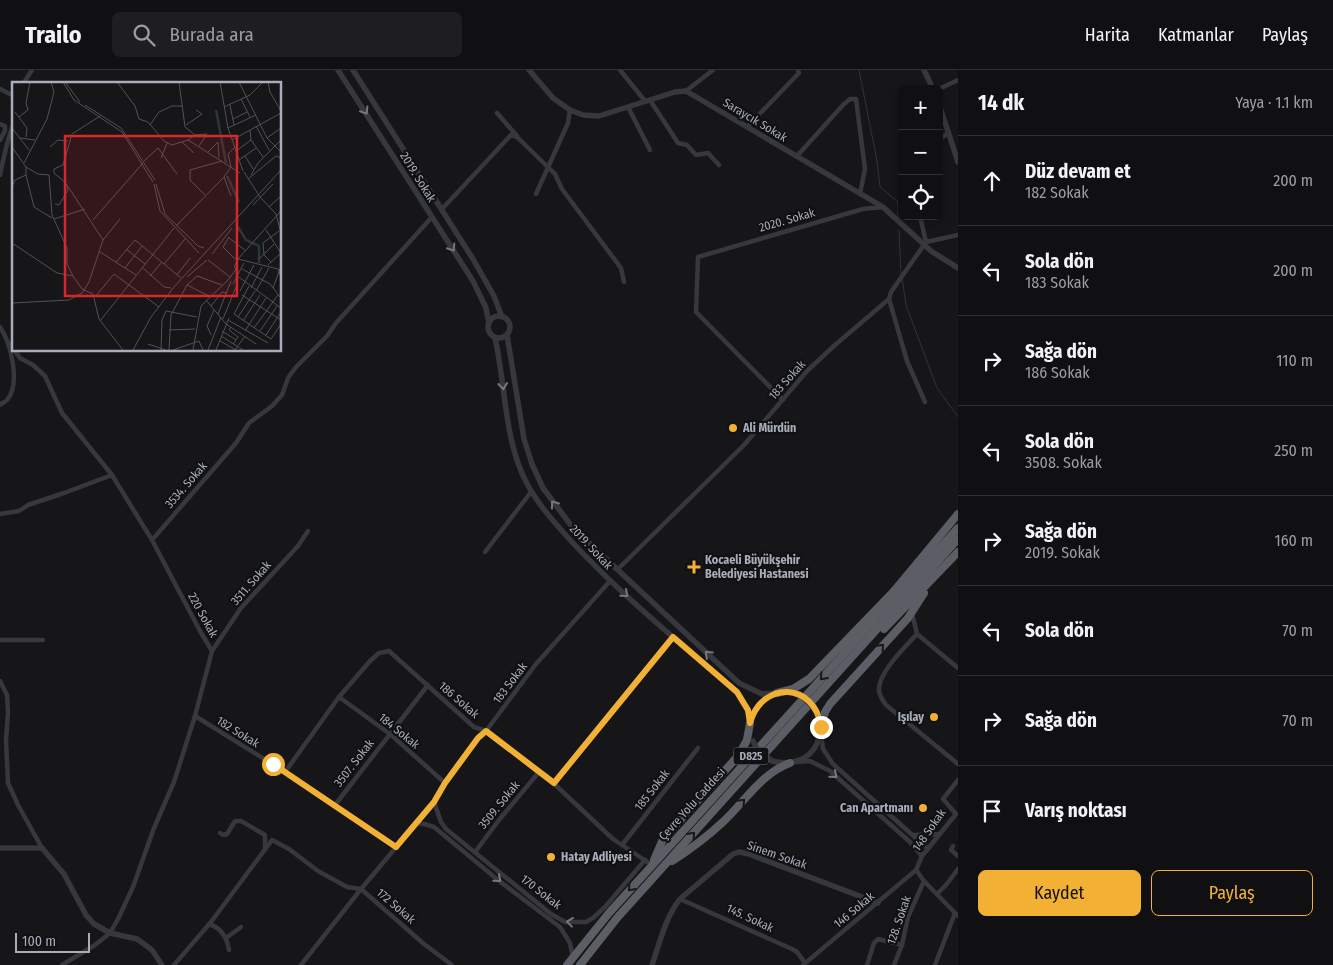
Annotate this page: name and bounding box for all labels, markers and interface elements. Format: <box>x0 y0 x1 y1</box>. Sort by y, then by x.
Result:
search box <box>112 12 462 57</box>
text: Trailo <box>25 21 82 49</box>
icon: search <box>130 21 158 49</box>
text: Burada ara <box>170 23 254 46</box>
text: Harita <box>1085 24 1130 46</box>
text: Katmanlar <box>1158 24 1234 46</box>
text: Paylaş <box>1262 24 1308 46</box>
inset map <box>12 82 281 351</box>
map controls <box>898 85 943 220</box>
button: + <box>898 85 943 130</box>
text: 14 dk <box>978 90 1024 116</box>
text: Yaya · 1.1 km <box>1235 93 1313 112</box>
street label: Saraycık Sokak <box>720 95 790 145</box>
one-way arrow <box>358 105 368 114</box>
button: − <box>898 130 943 175</box>
street label: 2019. Sokak <box>397 149 439 205</box>
text: Düz devam et <box>1025 160 1131 183</box>
icon: ahead <box>978 167 1006 195</box>
text: 200 m <box>1273 171 1313 190</box>
button: locate <box>898 175 943 220</box>
text: 182 Sokak <box>1025 183 1089 202</box>
street label: 2020. Sokak <box>757 205 817 235</box>
one-way arrow <box>446 242 455 251</box>
text: Sola dön <box>1025 250 1094 273</box>
icon: left <box>978 257 1006 285</box>
text: 200 m <box>1273 261 1313 280</box>
text: 183 Sokak <box>1025 273 1089 292</box>
text: Sağa dön <box>1025 340 1097 363</box>
icon: right <box>978 347 1006 375</box>
text: 110 m <box>1276 351 1313 370</box>
street label: 183 Sokak <box>766 357 809 403</box>
text: 186 Sokak <box>1025 363 1090 382</box>
one-way arrow <box>497 382 508 390</box>
place label: Ali Mürdün <box>742 421 796 435</box>
marker: Ali Mürdün <box>727 422 739 434</box>
text: Sola dön <box>1025 430 1094 453</box>
icon: left <box>978 437 1006 465</box>
text: 250 m <box>1274 441 1313 460</box>
text: 3508. Sokak <box>1025 453 1102 472</box>
street label: 3534. Sokak <box>162 459 210 511</box>
one-way arrow <box>551 500 560 510</box>
text: Sağa dön <box>1025 520 1097 543</box>
street label: 2019. Sokak <box>567 522 616 573</box>
icon: right <box>978 527 1006 555</box>
text: 160 m <box>1274 531 1313 550</box>
text: 2019. Sokak <box>1025 543 1100 562</box>
place label: Kocaeli Büyükşehir Belediyesi Hastanesi <box>705 553 809 581</box>
street label: 3511. Sokak <box>228 558 274 608</box>
marker: Kocaeli Büyükşehir Belediyesi Hastanesi <box>687 560 701 574</box>
one-way arrow <box>619 589 628 598</box>
street label: 220 Sokak <box>185 590 221 640</box>
icon: left <box>978 617 1006 645</box>
text: Sola dön <box>1025 619 1094 642</box>
text: 70 m <box>1282 621 1313 640</box>
one-way arrow <box>876 644 885 653</box>
one-way arrow <box>705 651 714 660</box>
street label: 183 Sokak <box>490 659 530 706</box>
one-way arrow <box>820 671 829 680</box>
street label: 186 Sokak <box>436 679 482 721</box>
icon: right <box>978 707 1006 735</box>
text: Sağa dön <box>1025 709 1097 732</box>
street label: 184 Sokak <box>376 710 423 752</box>
place label: Işılay <box>898 710 924 725</box>
marker: Işılay <box>928 711 940 723</box>
text: 70 m <box>1282 711 1313 730</box>
street label: 182 Sokak <box>214 713 262 751</box>
route end <box>810 716 833 739</box>
street label: 3507. Sokak <box>331 736 377 790</box>
road number: D825 <box>734 748 768 764</box>
route start <box>262 753 285 776</box>
street label: Çevre Yolu Caddesi <box>656 765 728 843</box>
street label: 185 Sokak <box>632 766 673 813</box>
one-way arrow <box>829 770 838 779</box>
street label: 3509. Sokak <box>475 778 523 832</box>
icon: arrive <box>978 797 1006 825</box>
one-way arrow <box>736 799 745 808</box>
text: Varış noktası <box>1025 799 1127 822</box>
place label: Can Apartmanı <box>840 801 913 815</box>
marker: Can Apartmanı <box>917 802 929 814</box>
street label: 148 Sokak <box>909 806 949 854</box>
one-way arrow <box>686 832 695 841</box>
street label: Sinem Sokak <box>745 838 809 872</box>
place label: Hatay Adliyesi <box>561 850 632 864</box>
marker: Hatay Adliyesi <box>545 851 557 863</box>
button: Kaydet <box>978 870 1141 916</box>
button: Paylaş <box>1151 870 1313 916</box>
street label: 170 Sokak <box>518 872 564 912</box>
one-way arrow <box>492 873 501 882</box>
one-way arrow <box>628 883 637 892</box>
street label: 172 Sokak <box>374 885 419 927</box>
street label: 146 Sokak <box>831 889 877 931</box>
street label: 128. Sokak <box>884 893 914 946</box>
street label: 145. Sokak <box>724 901 776 935</box>
one-way arrow <box>566 917 574 928</box>
scale bar <box>15 930 90 953</box>
text: 100 m <box>22 933 56 950</box>

